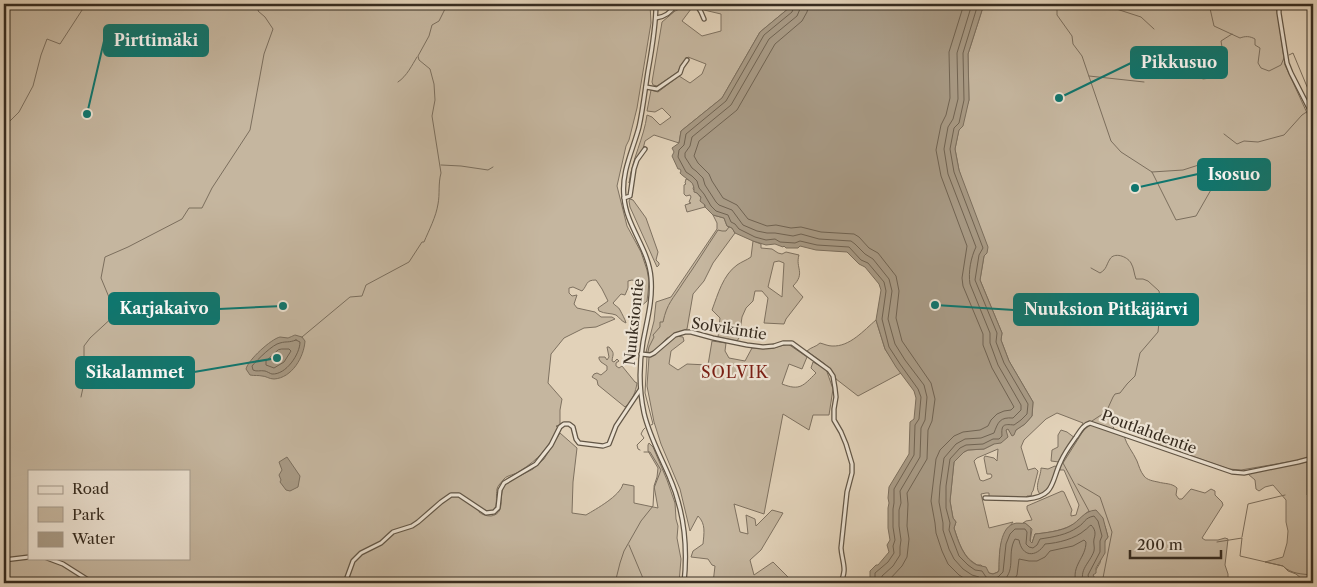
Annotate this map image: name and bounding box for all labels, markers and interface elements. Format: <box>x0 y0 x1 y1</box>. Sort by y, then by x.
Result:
callout: Pirttimäki <box>104 25 208 56</box>
text: Pirttimäki <box>114 30 199 50</box>
callout: Pikkusuo <box>1131 47 1227 78</box>
text: Pikkusuo <box>1141 52 1217 72</box>
callout: Isosuo <box>1198 159 1270 190</box>
text: Isosuo <box>1208 164 1260 184</box>
street label: Nuuksiontie <box>619 278 648 366</box>
callout: Karjakaivo <box>109 293 219 324</box>
callout: Nuuksion Pitkäjärvi <box>1014 294 1198 325</box>
text: Karjakaivo <box>119 298 209 318</box>
text: Nuuksion Pitkäjärvi <box>1024 299 1188 319</box>
street label: Solvikintie <box>690 313 768 344</box>
callout: Sikalammet <box>76 357 194 388</box>
text: Sikalammet <box>86 362 185 382</box>
district label: SOLVIK <box>701 362 769 382</box>
street label: Poutlahdentie <box>1099 405 1200 458</box>
legend <box>28 470 190 560</box>
text: Road <box>72 479 109 498</box>
text: Park <box>72 505 106 524</box>
scale bar <box>1130 527 1221 559</box>
text: Water <box>71 529 116 548</box>
text: 200 m <box>1137 535 1183 554</box>

